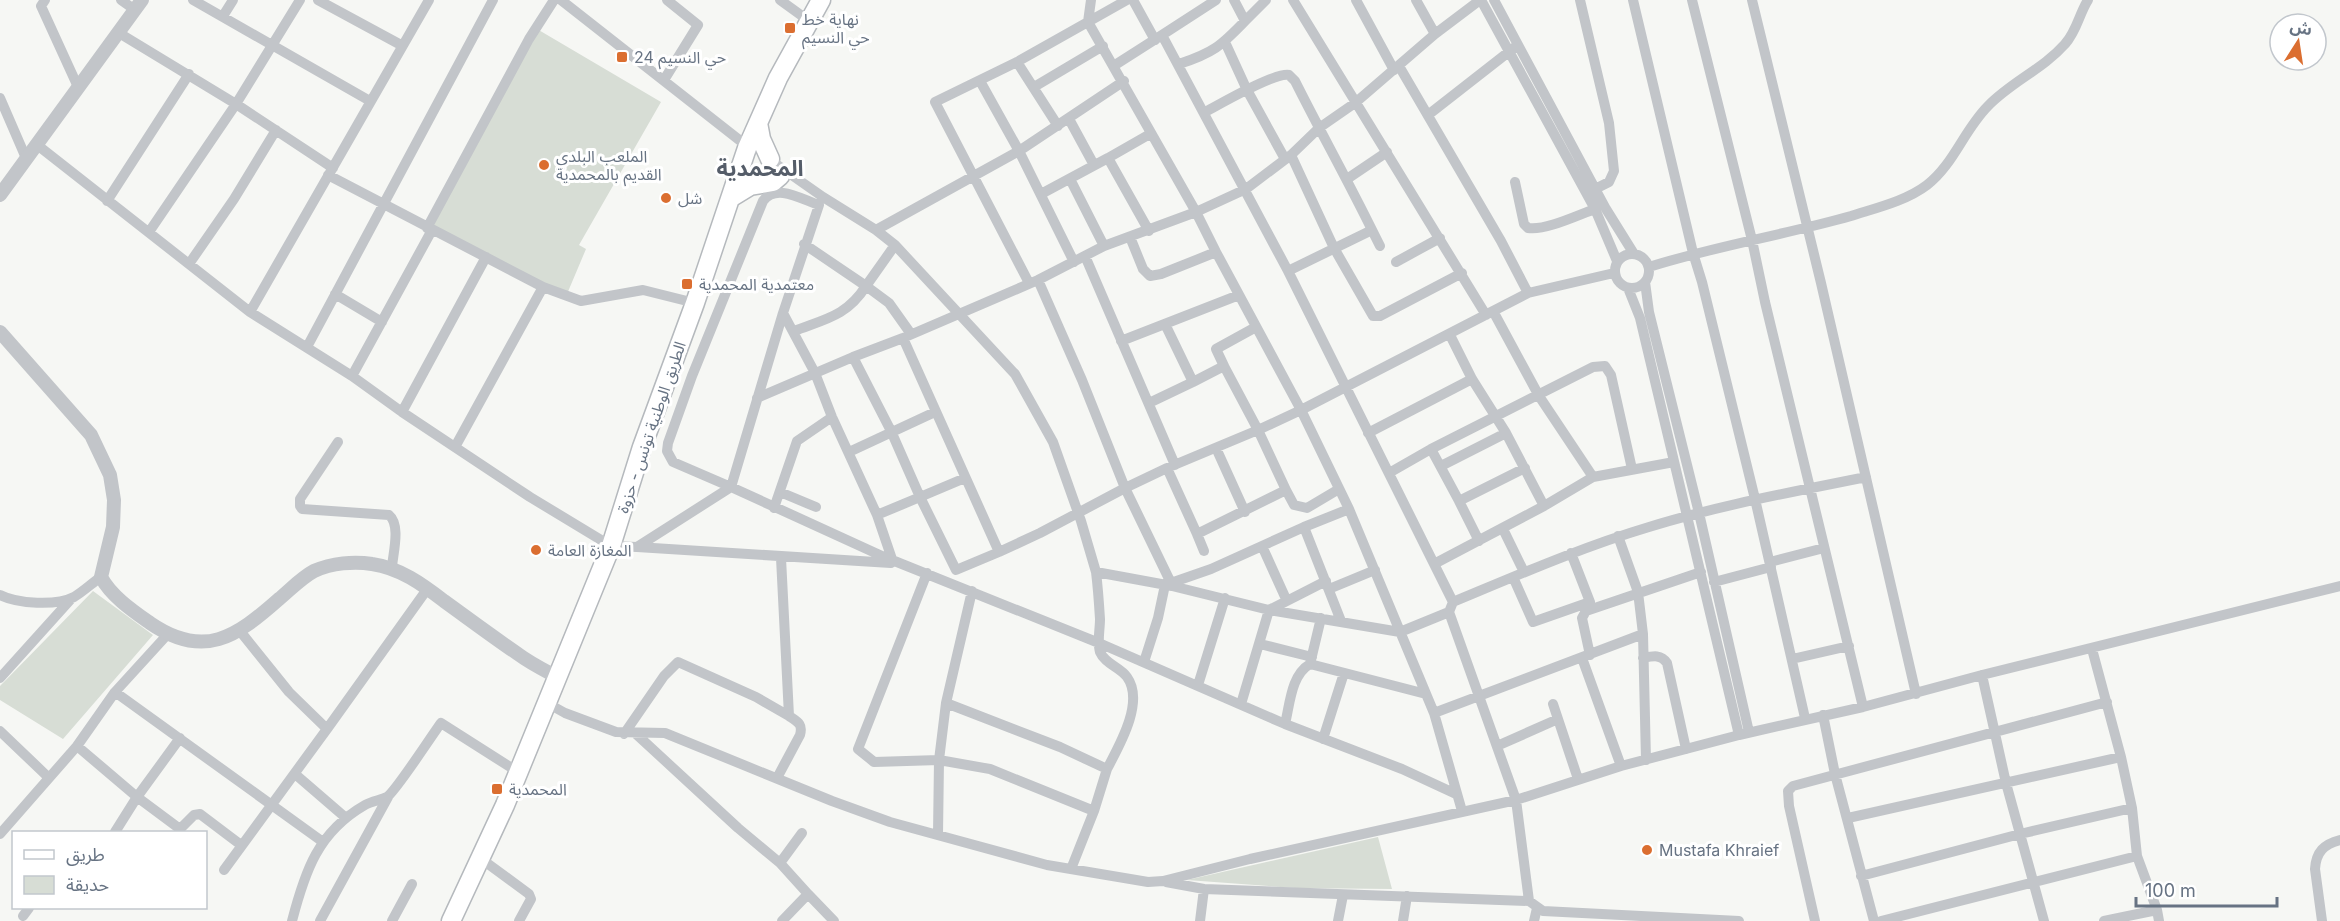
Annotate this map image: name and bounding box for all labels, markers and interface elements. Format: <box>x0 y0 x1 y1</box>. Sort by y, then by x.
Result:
place label: نهاية خط حي النسيم <box>802 9 870 50</box>
north arrow <box>2268 12 2328 72</box>
text: ش <box>2288 15 2314 39</box>
marker: نهاية خط حي النسيم <box>783 21 797 35</box>
place label: حي النسيم 24 <box>634 47 726 70</box>
marker: حي النسيم 24 <box>615 50 629 64</box>
place label: الملعب البلدي القديم بالمحمدية <box>556 146 662 187</box>
district label: المحمدية <box>716 155 804 181</box>
marker: الملعب البلدي القديم بالمحمدية <box>537 158 551 172</box>
place label: شل <box>678 188 702 208</box>
marker: شل <box>659 191 673 205</box>
place label: معتمدية المحمدية <box>699 274 814 294</box>
marker: معتمدية المحمدية <box>680 277 694 291</box>
street label: الطريق الوطنية تونس - حزوة <box>612 339 691 516</box>
place label: المغازة العامة <box>548 540 632 560</box>
marker: المغازة العامة <box>529 543 543 557</box>
place label: المحمدية <box>509 779 567 799</box>
marker: المحمدية <box>490 782 504 796</box>
legend <box>12 831 207 909</box>
place label: Mustafa Khraief <box>1659 840 1779 860</box>
marker: Mustafa Khraief <box>1640 843 1654 857</box>
text: طريق <box>66 844 105 866</box>
scale bar <box>2136 870 2277 908</box>
text: حديقة <box>66 874 109 895</box>
text: 100 m <box>2145 880 2196 901</box>

